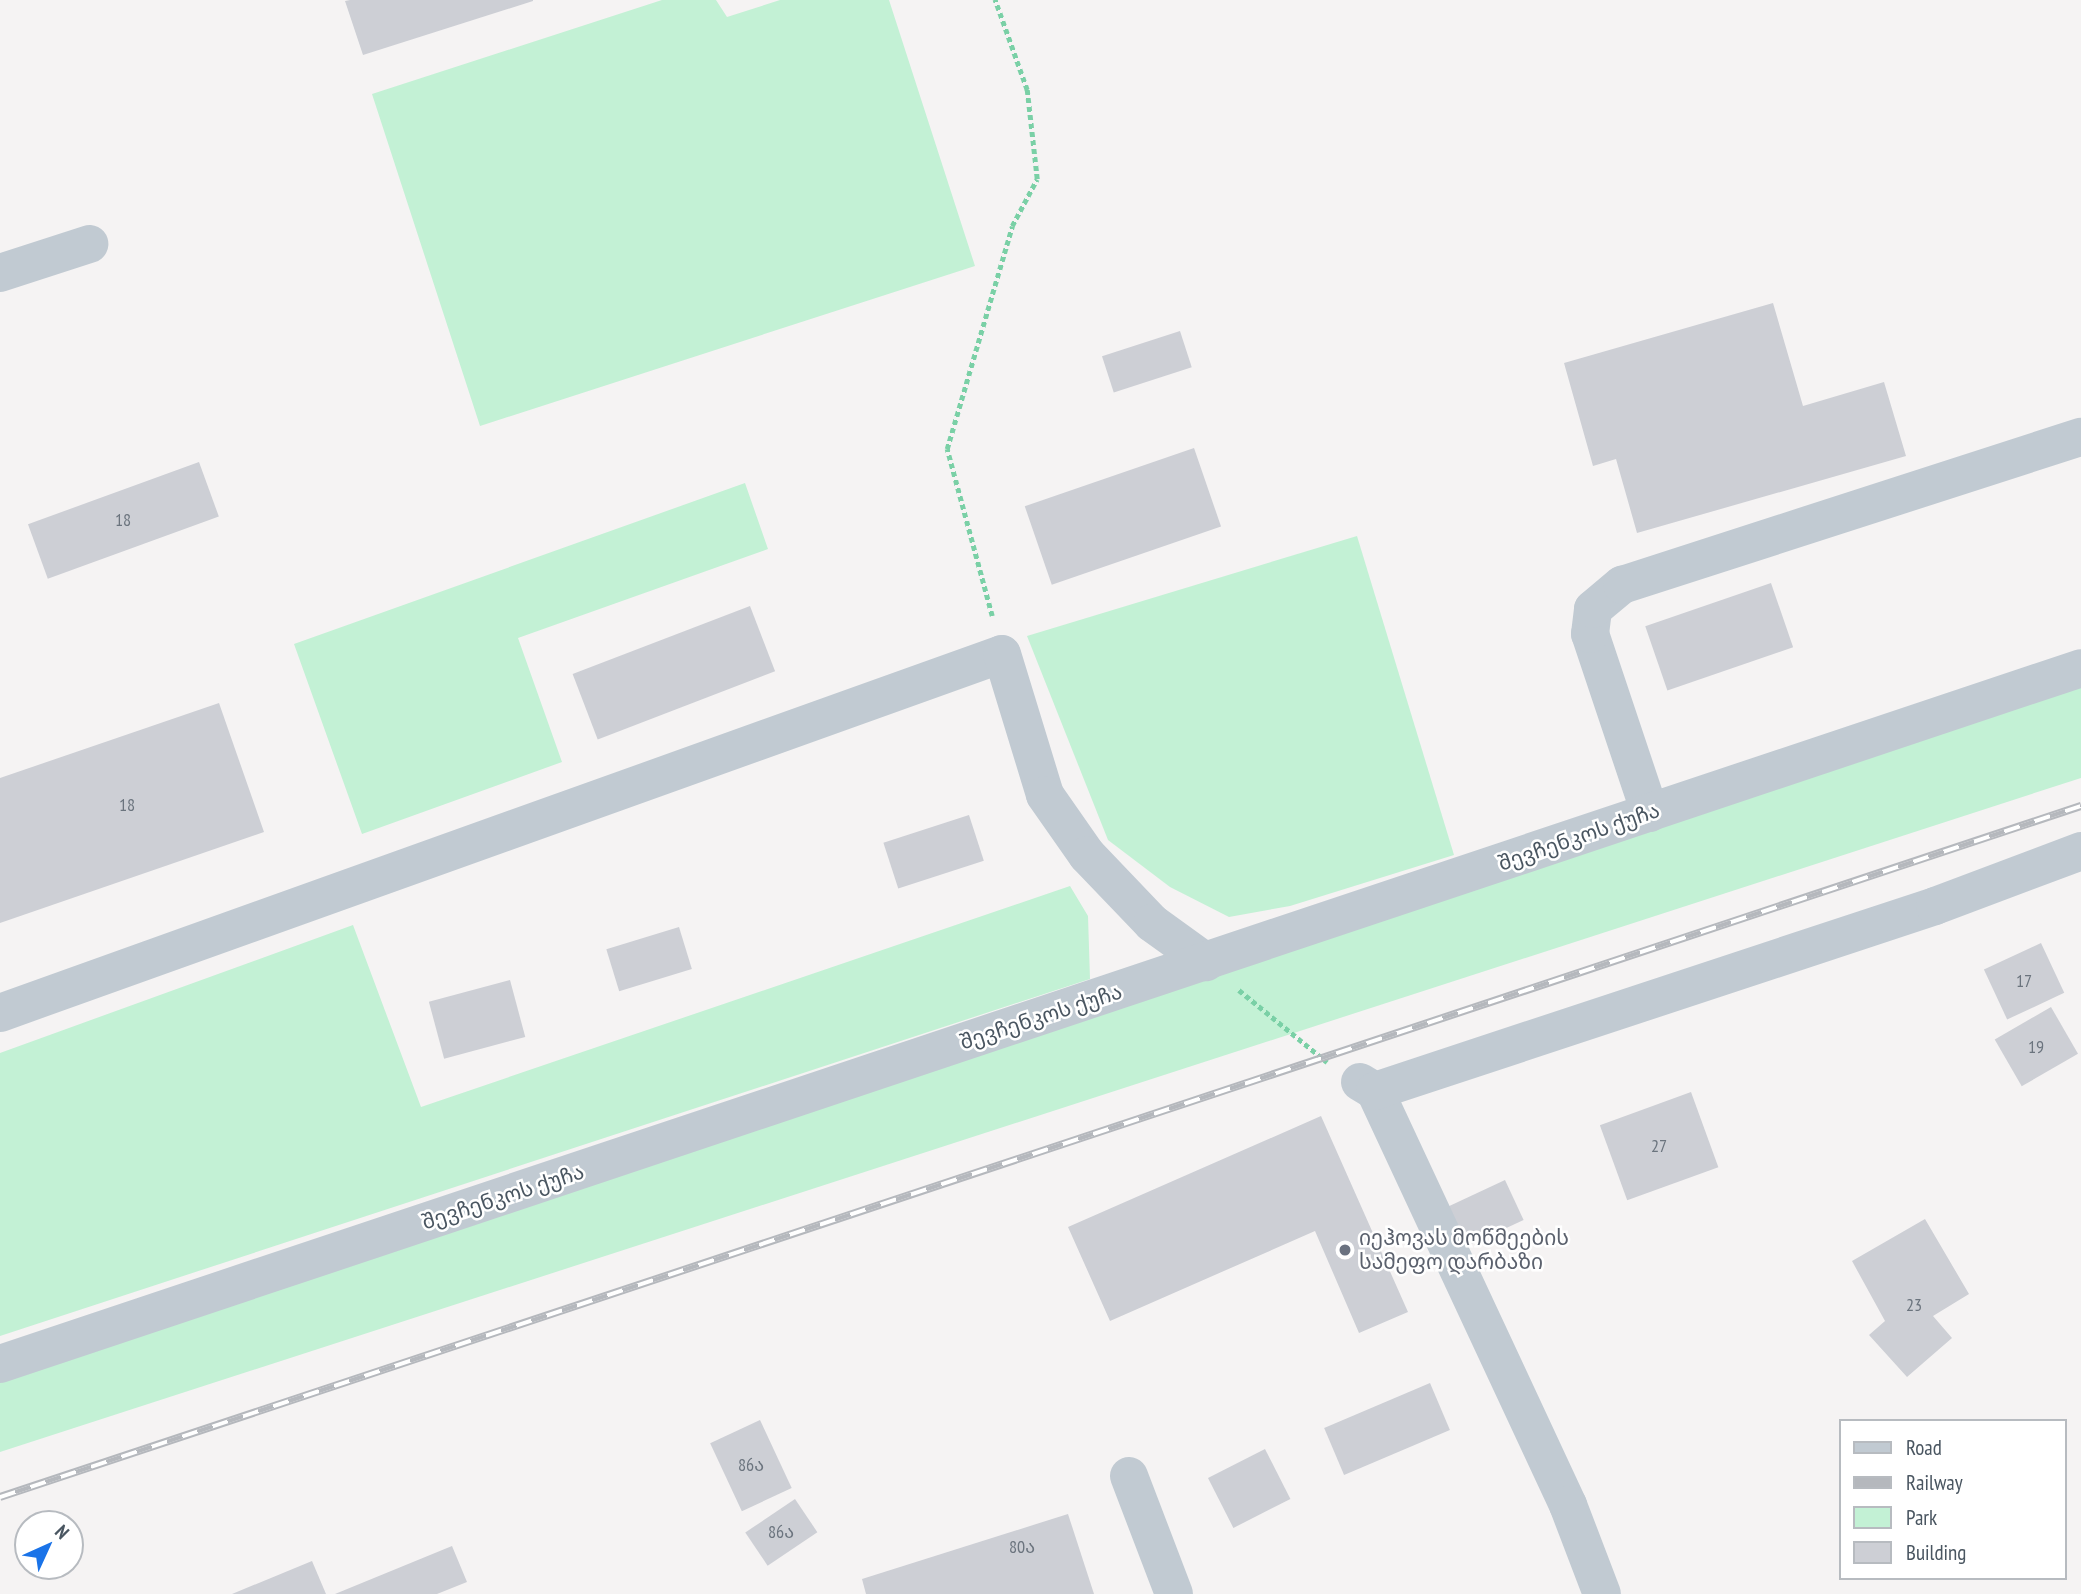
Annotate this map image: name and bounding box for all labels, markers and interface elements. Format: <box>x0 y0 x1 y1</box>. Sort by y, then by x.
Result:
house number: 18 <box>115 509 131 531</box>
house number: 18 <box>119 794 135 816</box>
street label: შევჩენკოს ქუჩა <box>1495 798 1663 876</box>
house number: 17 <box>2016 970 2032 992</box>
street label: შევჩენკოს ქუჩა <box>957 979 1125 1055</box>
house number: 19 <box>2028 1036 2044 1058</box>
house number: 27 <box>1651 1135 1667 1157</box>
street label: შევჩენკოს ქუჩა <box>419 1159 587 1235</box>
place label: იეჰოვას მოწმეების სამეფო დარბაზი <box>1359 1225 1569 1275</box>
marker: იეჰოვას მოწმეების სამეფო დარბაზი <box>1337 1242 1353 1258</box>
house number: 23 <box>1906 1294 1922 1316</box>
legend <box>1840 1419 2067 1580</box>
text: Road <box>1906 1434 1942 1461</box>
house number: 86ა <box>738 1454 764 1476</box>
text: Railway <box>1906 1469 1963 1496</box>
text: Park <box>1906 1504 1937 1531</box>
north arrow <box>14 1510 84 1580</box>
text: N <box>50 1519 75 1544</box>
house number: 86ა <box>768 1521 794 1543</box>
house number: 80ა <box>1009 1536 1035 1558</box>
text: Building <box>1906 1539 1966 1566</box>

